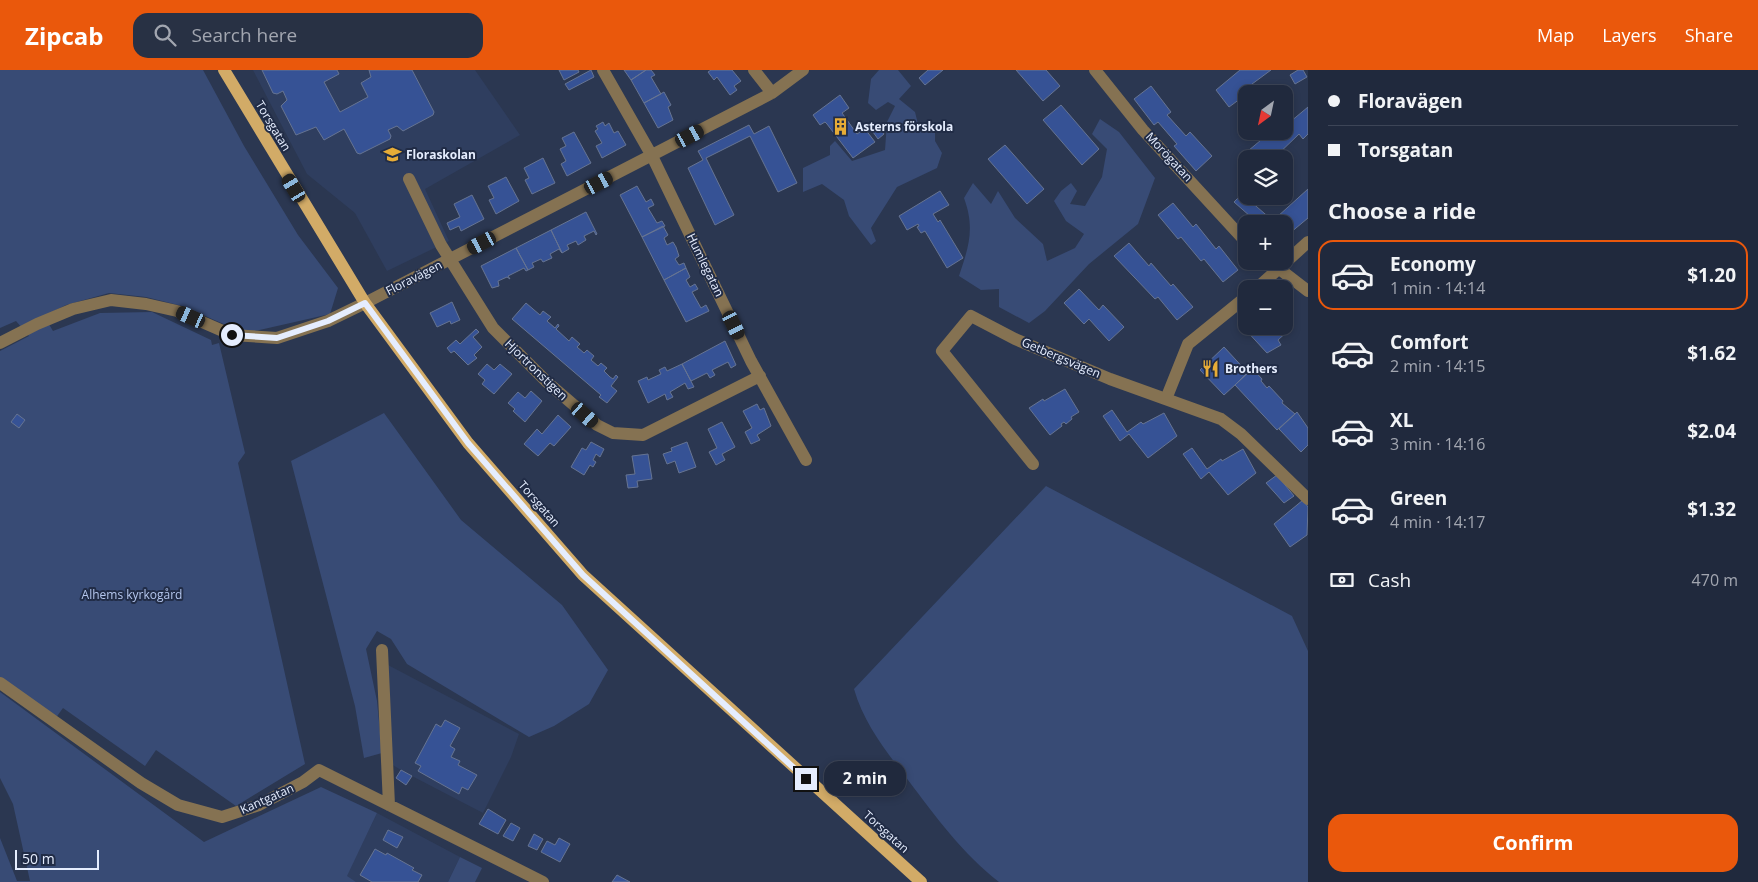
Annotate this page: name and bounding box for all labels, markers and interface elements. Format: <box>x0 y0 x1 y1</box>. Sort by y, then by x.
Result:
search box <box>133 13 483 58</box>
text: Zipcab <box>25 19 103 52</box>
icon: search <box>151 21 179 49</box>
text: Search here <box>191 22 297 48</box>
text: Map <box>1537 23 1574 47</box>
text: Layers <box>1602 23 1657 47</box>
text: Share <box>1685 23 1733 47</box>
north arrow <box>1238 85 1292 140</box>
map controls <box>1238 85 1293 335</box>
text: Floravägen <box>1358 88 1463 114</box>
street label: Torsgatan <box>252 97 295 154</box>
building icon: Asterns förskola <box>831 117 851 137</box>
place label: Asterns förskola <box>855 118 953 135</box>
car <box>673 122 706 150</box>
street label: Morögatan <box>1142 128 1197 185</box>
text: Torsgatan <box>1358 137 1453 163</box>
school or university icon: Floraskolan <box>382 145 402 165</box>
place label: Floraskolan <box>406 146 476 163</box>
button: layers <box>1238 150 1293 205</box>
car <box>582 169 615 197</box>
car <box>279 171 308 205</box>
text: Choose a ride <box>1328 195 1476 225</box>
button: + <box>1238 215 1293 270</box>
car <box>465 230 498 256</box>
street label: Humlegatan <box>683 230 728 299</box>
text: Economy <box>1390 251 1476 277</box>
icon: car <box>1330 253 1375 298</box>
street label: Floravägen <box>383 256 445 299</box>
text: $1.20 <box>1687 262 1736 288</box>
text: 1 min · 14:14 <box>1390 277 1485 299</box>
button: − <box>1238 280 1293 335</box>
car <box>174 304 207 330</box>
car <box>720 308 747 342</box>
route start <box>221 324 243 346</box>
text: Comfort <box>1390 329 1469 355</box>
icon: car <box>1330 331 1375 376</box>
street label: Getbergsvägen <box>1019 333 1103 382</box>
street label: Hjortronstigen <box>501 335 572 404</box>
text: $1.62 <box>1687 340 1736 366</box>
text: 2 min · 14:15 <box>1390 355 1485 377</box>
restaurant icon: Brothers <box>1201 359 1221 379</box>
place label: Brothers <box>1225 360 1278 377</box>
car <box>568 399 601 431</box>
text: XL <box>1390 407 1413 433</box>
icon: car <box>1330 409 1375 454</box>
text: $2.04 <box>1687 418 1736 444</box>
text: 3 min · 14:16 <box>1390 433 1485 455</box>
street label: Torsgatan <box>515 477 564 530</box>
text: Green <box>1390 485 1447 511</box>
icon: car <box>1330 487 1375 532</box>
text: $1.32 <box>1687 496 1736 522</box>
text: 4 min · 14:17 <box>1390 511 1485 533</box>
icon: cash <box>1328 566 1356 594</box>
text: Cash <box>1368 567 1411 593</box>
text: 470 m <box>1692 569 1738 591</box>
park label: Alhems kyrkogård <box>82 586 182 603</box>
callout: 2 min <box>824 762 906 796</box>
text: 2 min <box>843 767 887 789</box>
route end <box>795 768 817 790</box>
street label: Kantgatan <box>237 779 296 818</box>
street label: Torsgatan <box>860 807 913 857</box>
button: Confirm <box>1328 814 1738 872</box>
scale bar <box>15 847 99 870</box>
text: 50 m <box>22 849 55 868</box>

